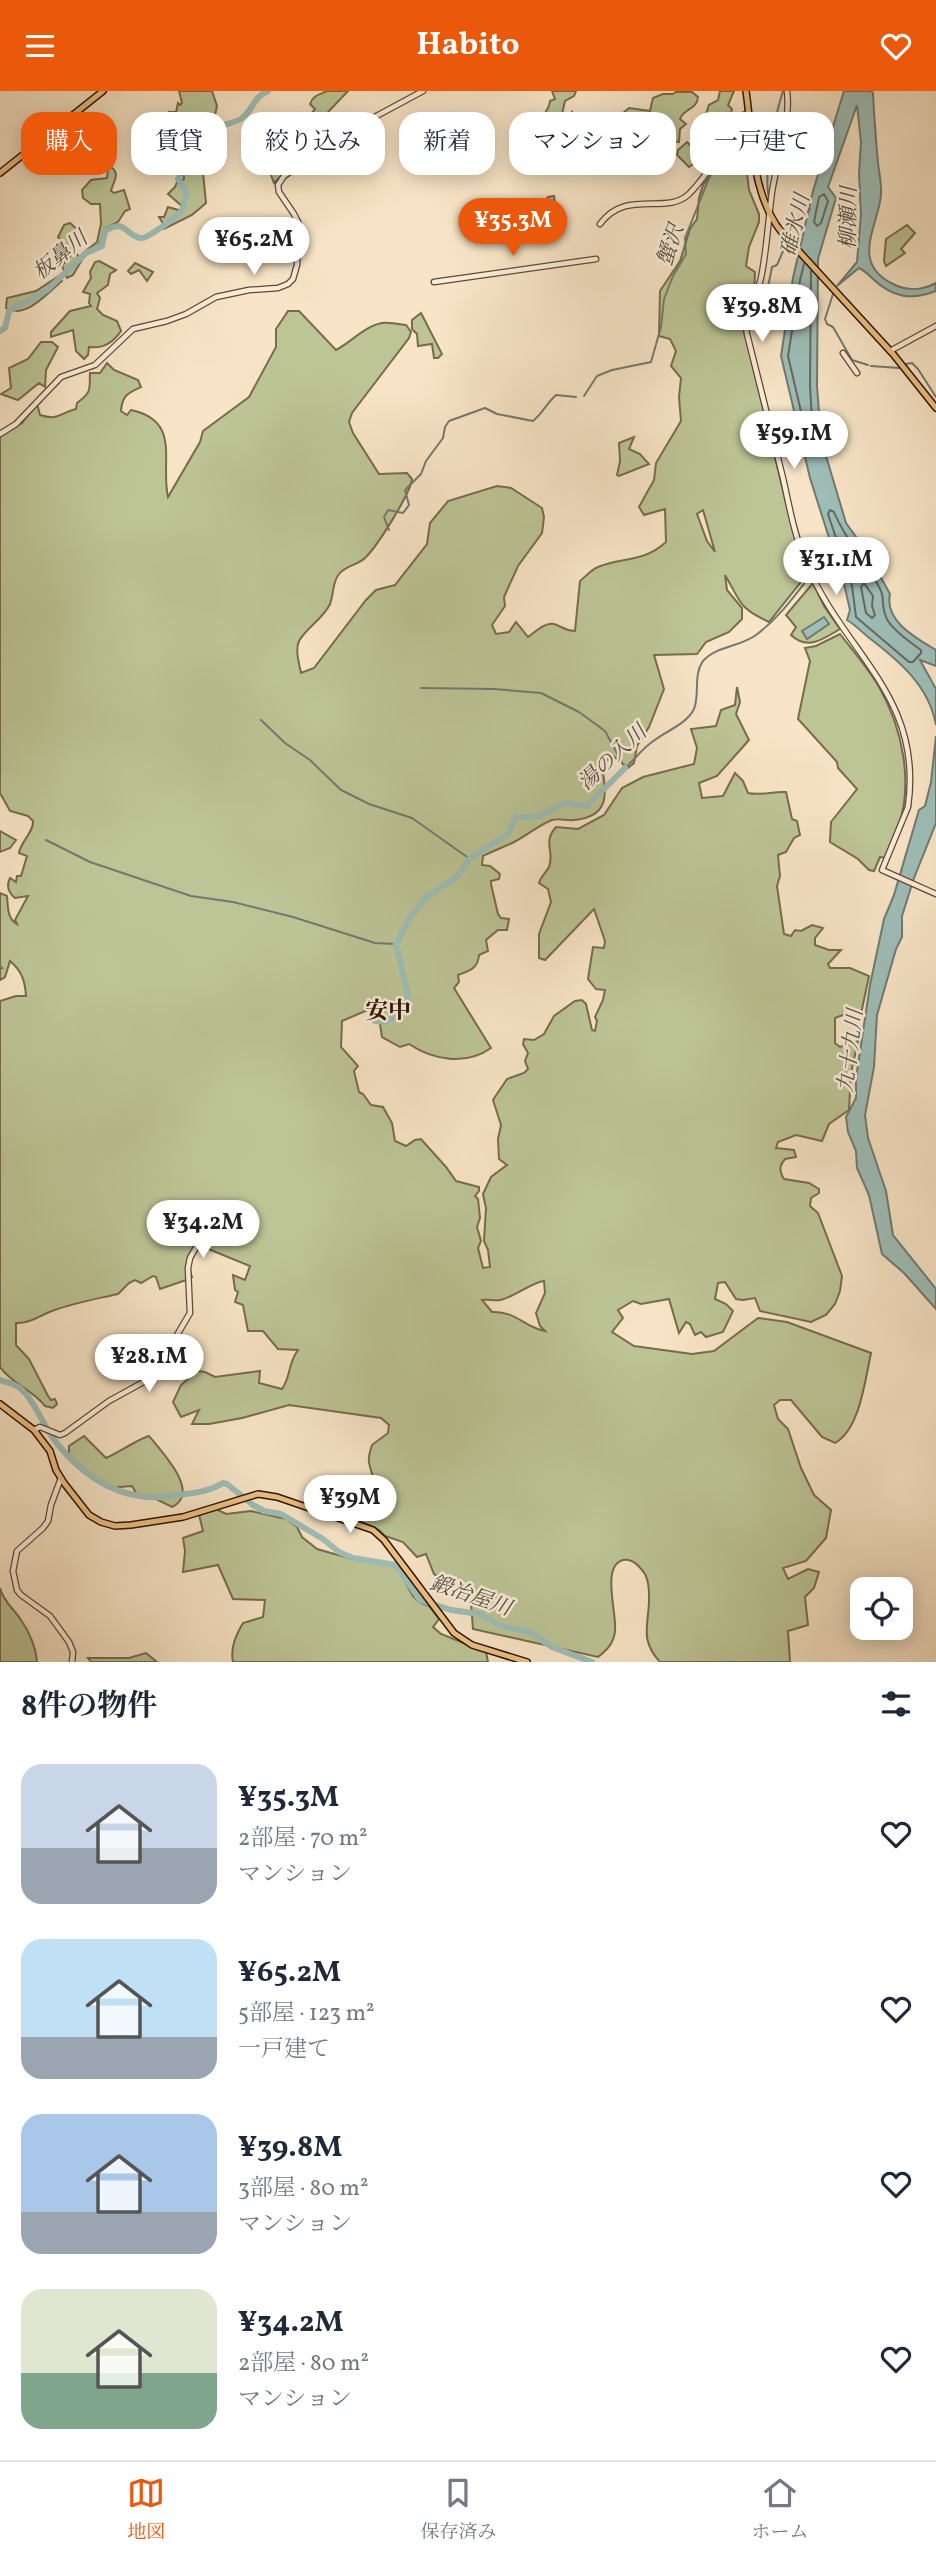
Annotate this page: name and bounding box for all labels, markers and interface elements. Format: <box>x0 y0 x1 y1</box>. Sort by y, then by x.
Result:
text: Habito <box>417 24 519 68</box>
icon: menu <box>21 27 59 65</box>
icon: heart <box>877 27 915 65</box>
chip: 購入 <box>21 112 117 175</box>
chip: 賃貸 <box>131 112 227 175</box>
chip: 絞り込み <box>241 112 385 175</box>
chip: 新着 <box>399 112 495 175</box>
chip: マンション <box>509 112 676 175</box>
chip: 一戸建て <box>690 112 834 175</box>
water label: 柳瀬川 <box>834 184 865 250</box>
water label: 碓氷川 <box>775 189 819 259</box>
pin: ¥35.3M <box>456 199 570 258</box>
text: ¥35.3M <box>474 205 552 237</box>
pin: ¥65.2M <box>197 218 311 277</box>
water label: 蟹沢 <box>651 218 693 270</box>
water label: 板鼻川 <box>27 224 96 287</box>
text: ¥65.2M <box>215 224 293 256</box>
pin: ¥39.8M <box>705 285 819 344</box>
text: ¥39.8M <box>722 291 802 323</box>
pin: ¥59.1M <box>737 411 851 471</box>
text: ¥59.1M <box>756 418 832 450</box>
pin: ¥31.1M <box>779 538 893 597</box>
text: ¥31.1M <box>799 544 873 576</box>
water label: 湯の入川 <box>572 717 655 797</box>
district label: 安中 <box>365 996 411 1028</box>
water label: 九十九川 <box>832 1006 871 1095</box>
pin: ¥34.2M <box>146 1201 260 1260</box>
text: ¥34.2M <box>163 1207 243 1239</box>
pin: ¥28.1M <box>92 1335 206 1394</box>
text: ¥28.1M <box>111 1341 187 1373</box>
pin: ¥39M <box>309 1475 391 1535</box>
text: ¥39M <box>320 1482 380 1514</box>
water label: 鍛冶屋川 <box>426 1569 517 1624</box>
map controls <box>850 1577 913 1640</box>
button: locate <box>850 1577 913 1640</box>
icon: filters <box>877 1685 915 1723</box>
text: 8件の物件 <box>21 1686 157 1728</box>
text: ¥35.3M <box>238 1777 339 1819</box>
icon: home <box>77 1792 161 1876</box>
icon: heart <box>877 1815 915 1853</box>
text: 2部屋 · 70 m² <box>238 1823 368 1855</box>
text: マンション <box>238 1859 352 1891</box>
text: ¥65.2M <box>238 1952 341 1994</box>
icon: home <box>77 1967 161 2051</box>
icon: heart <box>877 1990 915 2028</box>
text: 5部屋 · 123 m² <box>238 1998 375 2030</box>
text: 一戸建て <box>238 2034 330 2066</box>
text: ¥39.8M <box>238 2127 342 2169</box>
icon: home <box>77 2142 161 2226</box>
icon: heart <box>877 2165 915 2203</box>
text: 3部屋 · 80 m² <box>238 2173 368 2205</box>
text: マンション <box>238 2209 352 2241</box>
text: ¥34.2M <box>238 2302 344 2344</box>
icon: home <box>77 2317 161 2401</box>
icon: heart <box>877 2340 915 2378</box>
text: 2部屋 · 80 m² <box>238 2348 369 2380</box>
text: マンション <box>238 2384 352 2416</box>
tab: 地図 <box>127 2474 166 2546</box>
tab: 保存済み <box>420 2474 497 2546</box>
tab: ホーム <box>751 2474 809 2546</box>

